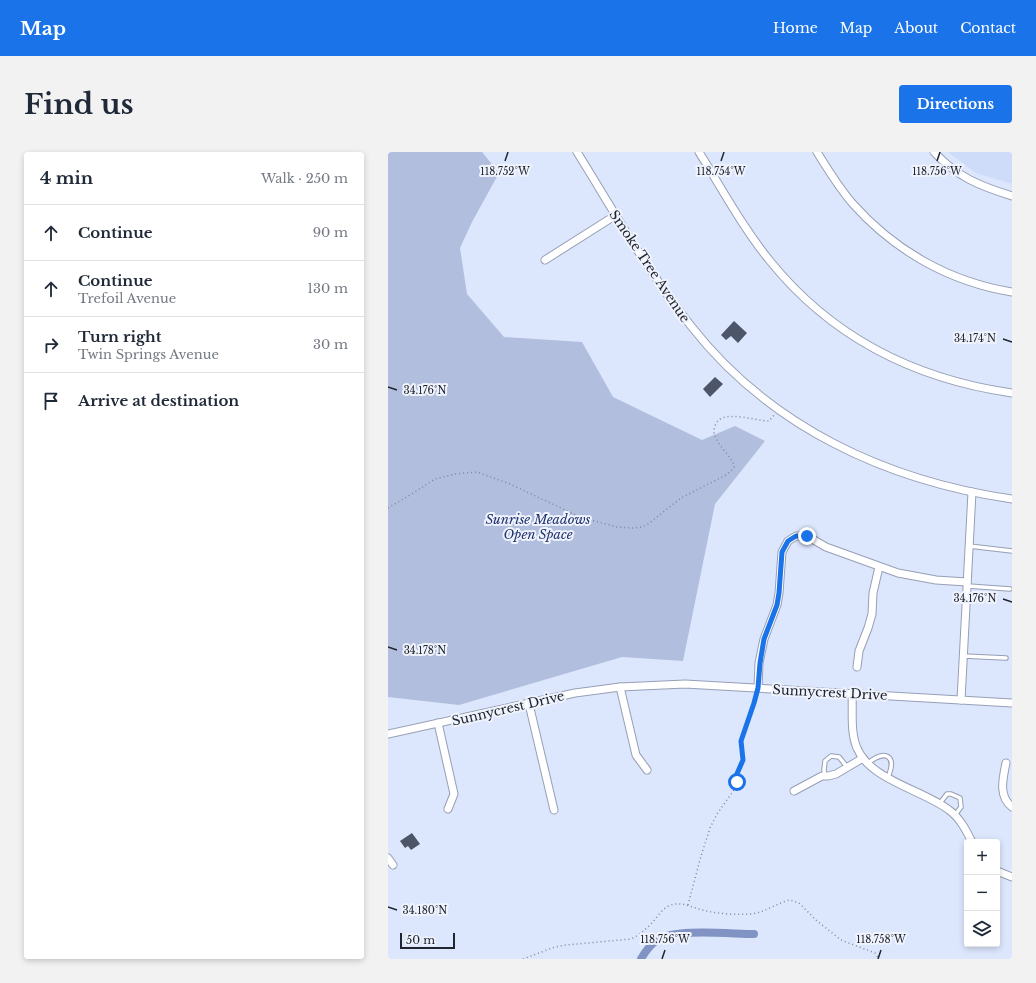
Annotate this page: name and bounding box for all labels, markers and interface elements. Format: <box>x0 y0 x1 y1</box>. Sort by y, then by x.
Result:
text: Map <box>20 17 66 40</box>
text: Home <box>773 19 818 37</box>
text: Map <box>840 19 872 37</box>
text: About <box>894 19 938 37</box>
text: Contact <box>960 19 1016 37</box>
button: Directions <box>899 85 1012 123</box>
text: Find us <box>24 87 134 122</box>
text: 118.752°W <box>480 165 530 178</box>
text: 118.754°W <box>697 165 746 178</box>
text: 118.756°W <box>912 165 962 178</box>
text: 4 min <box>40 168 93 189</box>
text: Walk · 250 m <box>261 170 348 187</box>
street label: Smoke Tree Avenue <box>606 207 694 326</box>
icon: ahead <box>40 222 62 244</box>
text: Continue <box>78 223 153 242</box>
text: 90 m <box>313 224 348 241</box>
text: Continue <box>78 271 153 290</box>
icon: ahead <box>40 278 62 300</box>
text: 130 m <box>307 280 348 297</box>
text: Trefoil Avenue <box>78 290 176 307</box>
text: Turn right <box>78 327 161 346</box>
text: 34.174°N <box>954 332 996 345</box>
icon: right <box>40 334 62 356</box>
text: 30 m <box>313 336 348 353</box>
text: Twin Springs Avenue <box>78 346 219 363</box>
text: 34.176°N <box>403 384 447 397</box>
icon: arrive <box>40 390 62 412</box>
text: Arrive at destination <box>78 391 239 410</box>
park label: Sunrise Meadows Open Space <box>486 511 591 543</box>
route end <box>798 527 816 545</box>
text: 34.176°N <box>953 592 997 605</box>
text: 34.178°N <box>404 644 446 657</box>
street label: Sunnycrest Drive <box>772 681 888 704</box>
street label: Sunnycrest Drive <box>450 687 566 730</box>
route start <box>728 773 746 791</box>
map controls <box>964 839 1000 947</box>
button: + <box>964 839 1000 875</box>
button: − <box>964 875 1000 911</box>
text: 34.180°N <box>403 904 447 917</box>
button: layers <box>964 911 1000 947</box>
scale bar <box>400 931 455 950</box>
text: 50 m <box>406 933 435 947</box>
text: 118.756°W <box>640 933 690 946</box>
text: 118.758°W <box>856 933 906 946</box>

